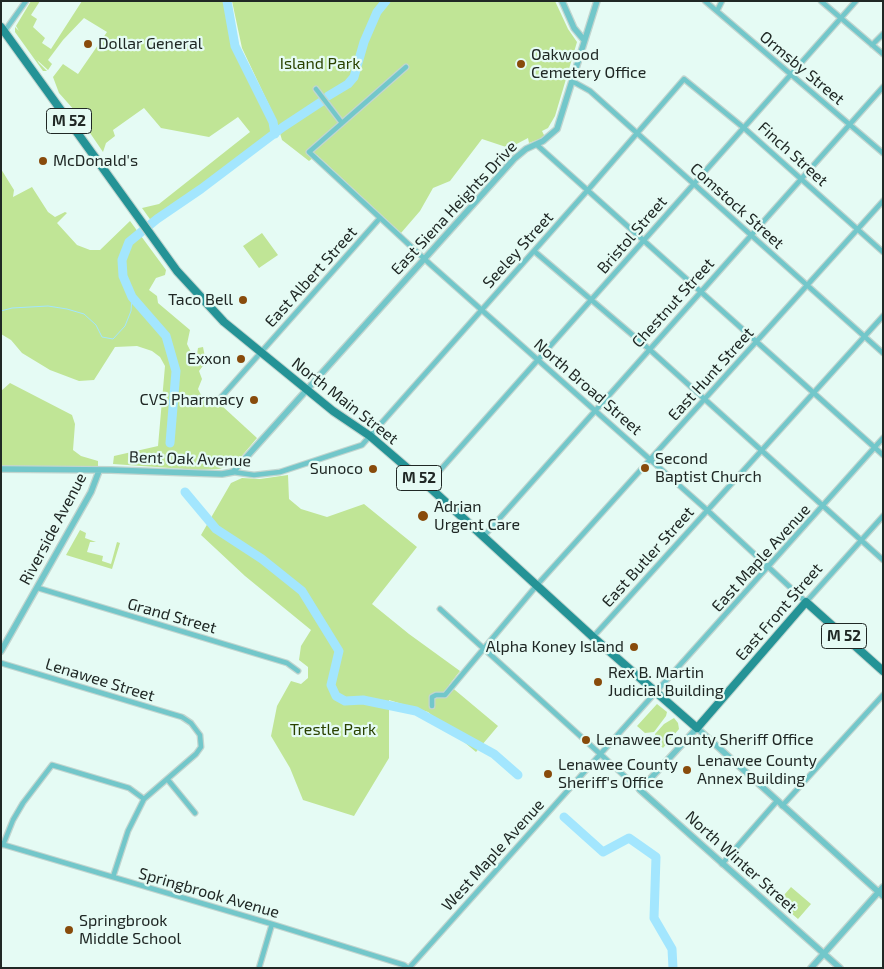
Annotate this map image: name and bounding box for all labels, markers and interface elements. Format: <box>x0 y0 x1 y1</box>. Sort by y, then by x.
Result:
street label: Ormsby Street <box>756 27 848 109</box>
place label: Dollar General <box>98 34 202 54</box>
marker: Dollar General <box>82 38 94 50</box>
place label: Oakwood Cemetery Office <box>531 45 646 83</box>
park label: Island Park <box>280 54 360 74</box>
marker: Oakwood Cemetery Office <box>515 58 527 70</box>
road number: M 52 <box>46 108 92 134</box>
street label: Finch Street <box>754 118 832 190</box>
street label: East Siena Heights Drive <box>387 137 521 279</box>
place label: McDonald's <box>53 151 138 171</box>
marker: McDonald's <box>37 155 49 167</box>
street label: Comstock Street <box>686 159 788 253</box>
street label: Bristol Street <box>593 192 671 278</box>
street label: Seeley Street <box>479 208 557 292</box>
street label: East Albert Street <box>261 223 361 331</box>
street label: Chestnut Street <box>628 254 718 352</box>
place label: Taco Bell <box>168 290 233 310</box>
marker: Taco Bell <box>237 294 249 306</box>
street label: East Hunt Street <box>664 323 758 425</box>
street label: North Broad Street <box>530 335 646 439</box>
place label: Exxon <box>187 349 231 369</box>
marker: Exxon <box>235 353 247 365</box>
street label: North Main Street <box>288 353 402 449</box>
place label: CVS Pharmacy <box>140 390 244 410</box>
marker: CVS Pharmacy <box>248 394 260 406</box>
street label: Bent Oak Avenue <box>129 447 251 471</box>
place label: Second Baptist Church <box>655 449 762 487</box>
place label: Sunoco <box>310 459 363 479</box>
marker: Second Baptist Church <box>639 462 651 474</box>
marker: Sunoco <box>367 463 379 475</box>
road number: M 52 <box>396 466 442 490</box>
street label: Riverside Avenue <box>15 470 91 588</box>
place label: Adrian Urgent Care <box>434 497 520 535</box>
street label: East Maple Avenue <box>708 500 814 616</box>
street label: East Butler Street <box>598 503 698 611</box>
marker: Adrian Urgent Care <box>416 509 430 523</box>
street label: East Front Street <box>732 559 826 665</box>
street label: Grand Street <box>125 594 219 638</box>
road number: M 52 <box>822 624 866 648</box>
place label: Alpha Koney Island <box>486 637 624 657</box>
marker: Alpha Koney Island <box>628 641 640 653</box>
street label: Lenawee Street <box>43 654 157 706</box>
place label: Rex B. Martin Judicial Building <box>608 663 724 701</box>
marker: Rex B. Martin Judicial Building <box>592 676 604 688</box>
park label: Trestle Park <box>290 720 376 740</box>
place label: Lenawee County Sheriff Office <box>596 730 814 750</box>
marker: Lenawee County Sheriff Office <box>580 734 592 746</box>
place label: Lenawee County Annex Building <box>697 751 817 789</box>
place label: Lenawee County Sheriff's Office <box>558 755 678 793</box>
marker: Lenawee County Annex Building <box>681 764 693 776</box>
marker: Lenawee County Sheriff's Office <box>542 768 554 780</box>
street label: West Maple Avenue <box>438 795 548 915</box>
street label: North Winter Street <box>681 807 801 917</box>
street label: Springbrook Avenue <box>136 864 282 922</box>
place label: Springbrook Middle School <box>79 911 181 949</box>
marker: Springbrook Middle School <box>63 924 75 936</box>

